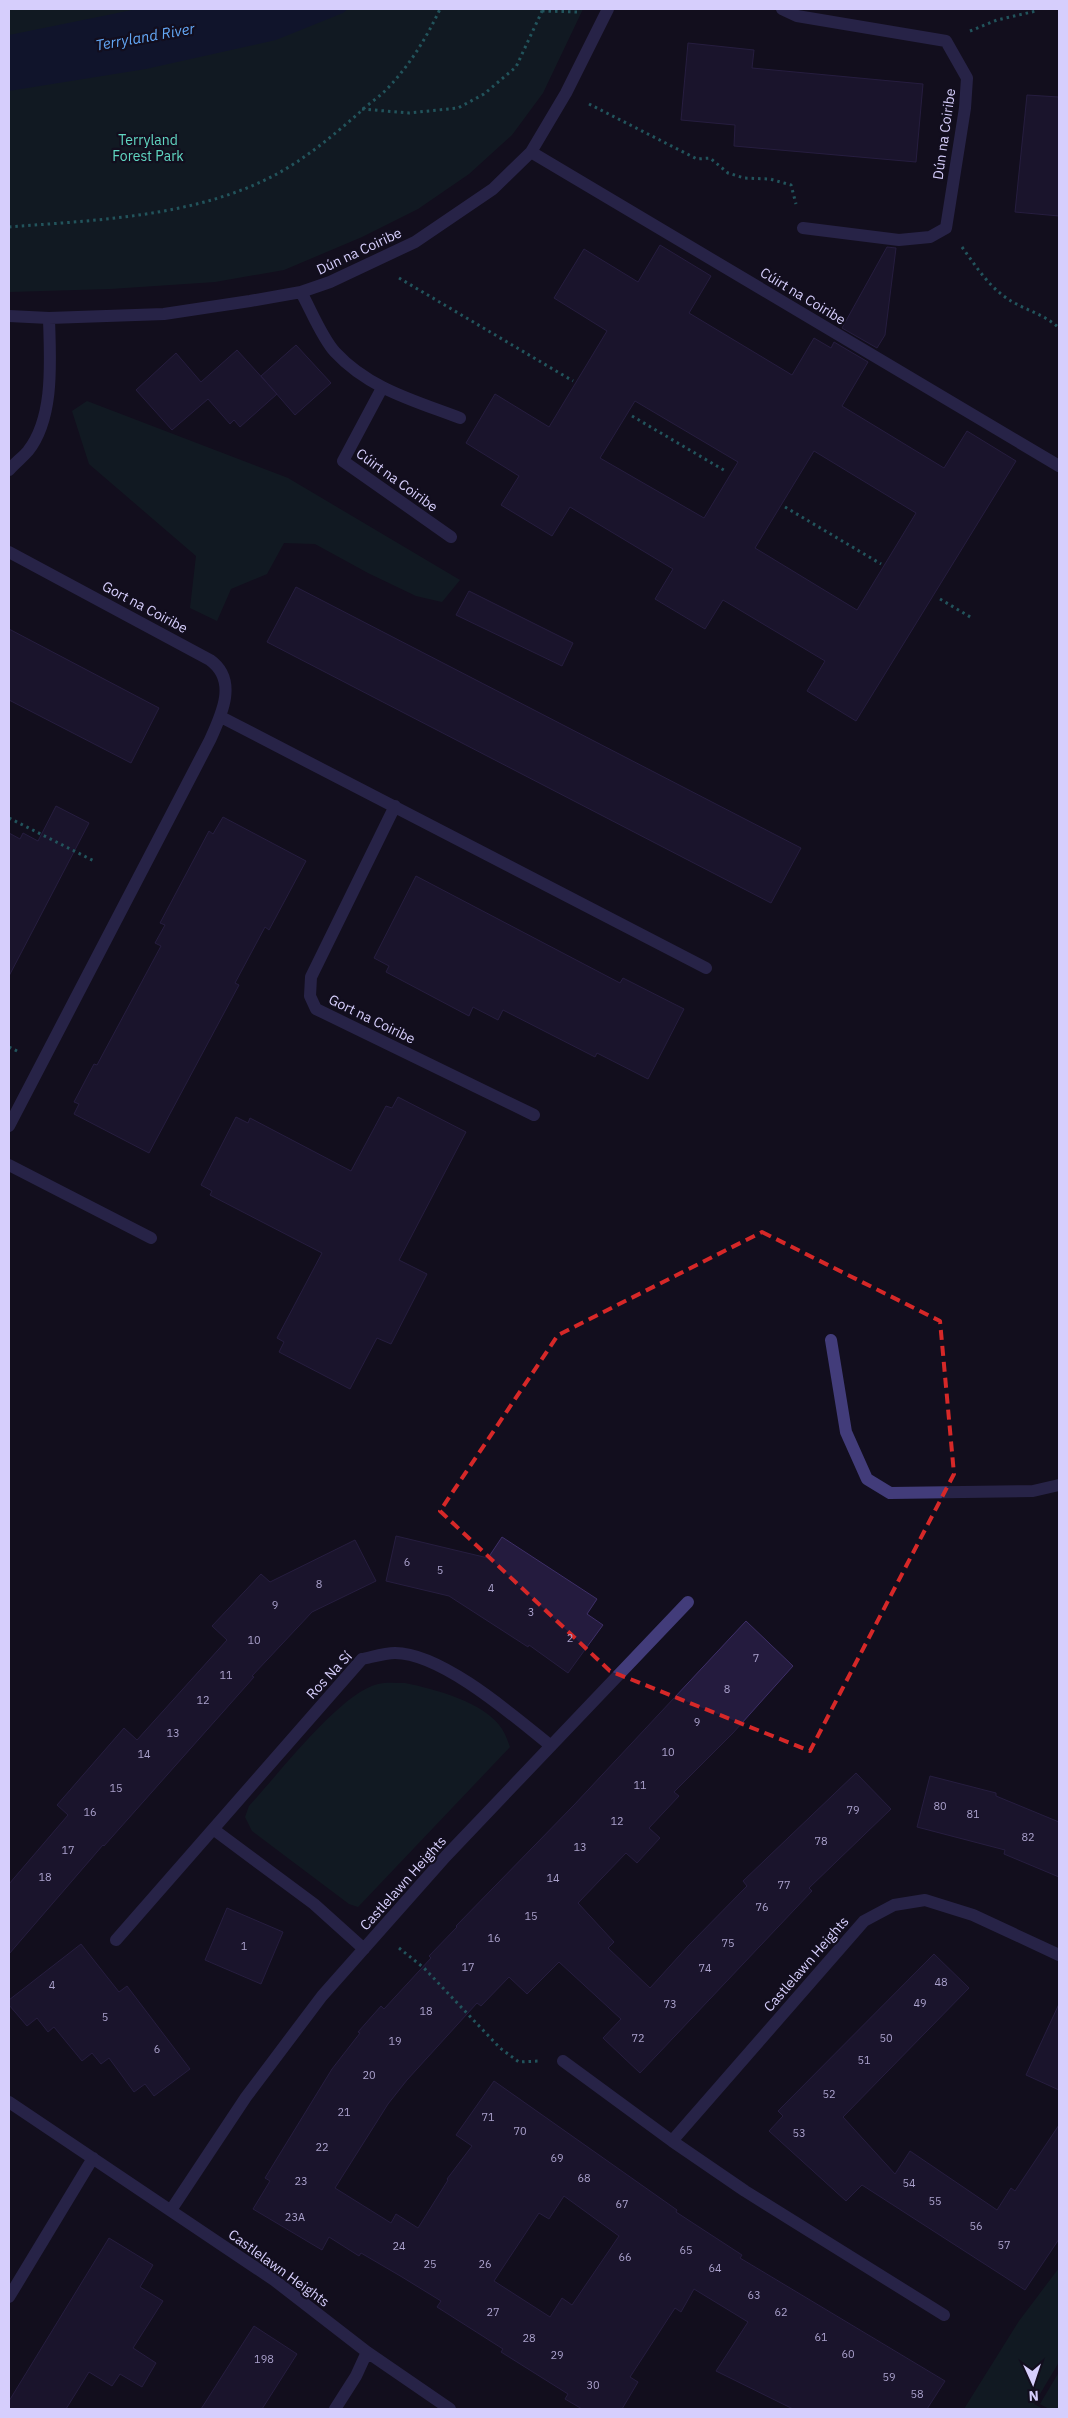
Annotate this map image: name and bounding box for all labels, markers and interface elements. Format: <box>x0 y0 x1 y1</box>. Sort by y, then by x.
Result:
water label: Terryland River <box>94 18 197 55</box>
street label: Dún na Coiribe <box>929 87 959 181</box>
park label: Terryland Forest Park <box>112 131 184 165</box>
street label: Dún na Coiribe <box>314 223 405 279</box>
street label: Cúirt na Coiribe <box>757 263 849 329</box>
street label: Cúirt na Coiribe <box>353 444 442 516</box>
street label: Gort na Coiribe <box>99 577 191 637</box>
street label: Gort na Coiribe <box>326 990 419 1048</box>
house number: 6 <box>404 1555 410 1569</box>
house number: 5 <box>437 1563 443 1577</box>
house number: 8 <box>316 1577 322 1591</box>
house number: 4 <box>488 1581 495 1595</box>
house number: 9 <box>272 1598 278 1612</box>
house number: 3 <box>528 1605 534 1619</box>
house number: 2 <box>567 1631 573 1645</box>
house number: 10 <box>247 1633 261 1647</box>
street label: Ros Na Sí <box>302 1647 356 1703</box>
house number: 7 <box>753 1651 759 1665</box>
house number: 11 <box>219 1668 233 1682</box>
house number: 8 <box>724 1682 730 1696</box>
house number: 12 <box>196 1693 210 1707</box>
house number: 9 <box>694 1715 700 1729</box>
house number: 13 <box>166 1726 180 1740</box>
house number: 10 <box>661 1745 675 1759</box>
house number: 14 <box>137 1747 151 1761</box>
house number: 11 <box>633 1778 647 1792</box>
house number: 15 <box>109 1781 123 1795</box>
house number: 80 <box>933 1799 947 1813</box>
house number: 79 <box>846 1803 860 1817</box>
house number: 16 <box>83 1805 97 1819</box>
house number: 81 <box>966 1807 980 1821</box>
house number: 12 <box>610 1814 624 1828</box>
house number: 82 <box>1021 1830 1035 1844</box>
street label: Castlelawn Heights <box>356 1832 450 1934</box>
house number: 78 <box>814 1834 828 1848</box>
house number: 13 <box>573 1840 587 1854</box>
house number: 17 <box>61 1843 75 1857</box>
house number: 18 <box>38 1870 52 1884</box>
house number: 14 <box>546 1871 560 1885</box>
house number: 77 <box>777 1878 791 1892</box>
house number: 76 <box>755 1900 769 1914</box>
house number: 15 <box>524 1909 538 1923</box>
street label: Castlelawn Heights <box>760 1912 853 2015</box>
house number: 16 <box>487 1931 501 1945</box>
house number: 75 <box>721 1936 735 1950</box>
house number: 1 <box>241 1939 248 1953</box>
house number: 17 <box>461 1960 475 1974</box>
house number: 74 <box>698 1961 712 1975</box>
house number: 48 <box>934 1975 948 1989</box>
house number: 4 <box>49 1978 56 1992</box>
house number: 49 <box>913 1996 927 2010</box>
house number: 73 <box>663 1997 677 2011</box>
house number: 18 <box>419 2004 433 2018</box>
house number: 5 <box>102 2010 108 2024</box>
house number: 72 <box>631 2031 645 2045</box>
house number: 50 <box>879 2031 893 2045</box>
house number: 19 <box>388 2034 402 2048</box>
house number: 6 <box>154 2042 160 2056</box>
house number: 51 <box>857 2053 871 2067</box>
house number: 20 <box>362 2068 376 2082</box>
house number: 52 <box>822 2087 836 2101</box>
house number: 21 <box>337 2105 351 2119</box>
house number: 71 <box>481 2110 495 2124</box>
house number: 70 <box>513 2124 527 2138</box>
house number: 53 <box>792 2126 806 2140</box>
house number: 22 <box>315 2140 329 2154</box>
house number: 69 <box>550 2151 564 2165</box>
house number: 68 <box>577 2171 591 2185</box>
house number: 23 <box>294 2174 308 2188</box>
house number: 54 <box>902 2176 916 2190</box>
house number: 55 <box>928 2194 942 2208</box>
house number: 67 <box>615 2197 629 2211</box>
house number: 23A <box>285 2210 305 2224</box>
house number: 56 <box>969 2219 983 2233</box>
street label: Castlelawn Heights <box>225 2225 333 2311</box>
house number: 57 <box>997 2238 1011 2252</box>
house number: 24 <box>392 2239 406 2253</box>
house number: 65 <box>679 2243 693 2257</box>
house number: 66 <box>618 2250 632 2264</box>
house number: 25 <box>423 2257 437 2271</box>
house number: 26 <box>478 2257 492 2271</box>
house number: 64 <box>708 2261 722 2275</box>
house number: 63 <box>747 2288 761 2302</box>
house number: 27 <box>486 2305 500 2319</box>
house number: 62 <box>774 2305 788 2319</box>
house number: 61 <box>814 2330 828 2344</box>
house number: 28 <box>522 2331 536 2345</box>
house number: 60 <box>841 2347 855 2361</box>
house number: 29 <box>550 2348 564 2362</box>
house number: 198 <box>254 2352 274 2366</box>
north arrow <box>1008 2358 1058 2408</box>
house number: 59 <box>882 2370 896 2384</box>
house number: 30 <box>586 2378 600 2392</box>
house number: 58 <box>910 2387 924 2401</box>
text: N <box>1028 2387 1039 2405</box>

